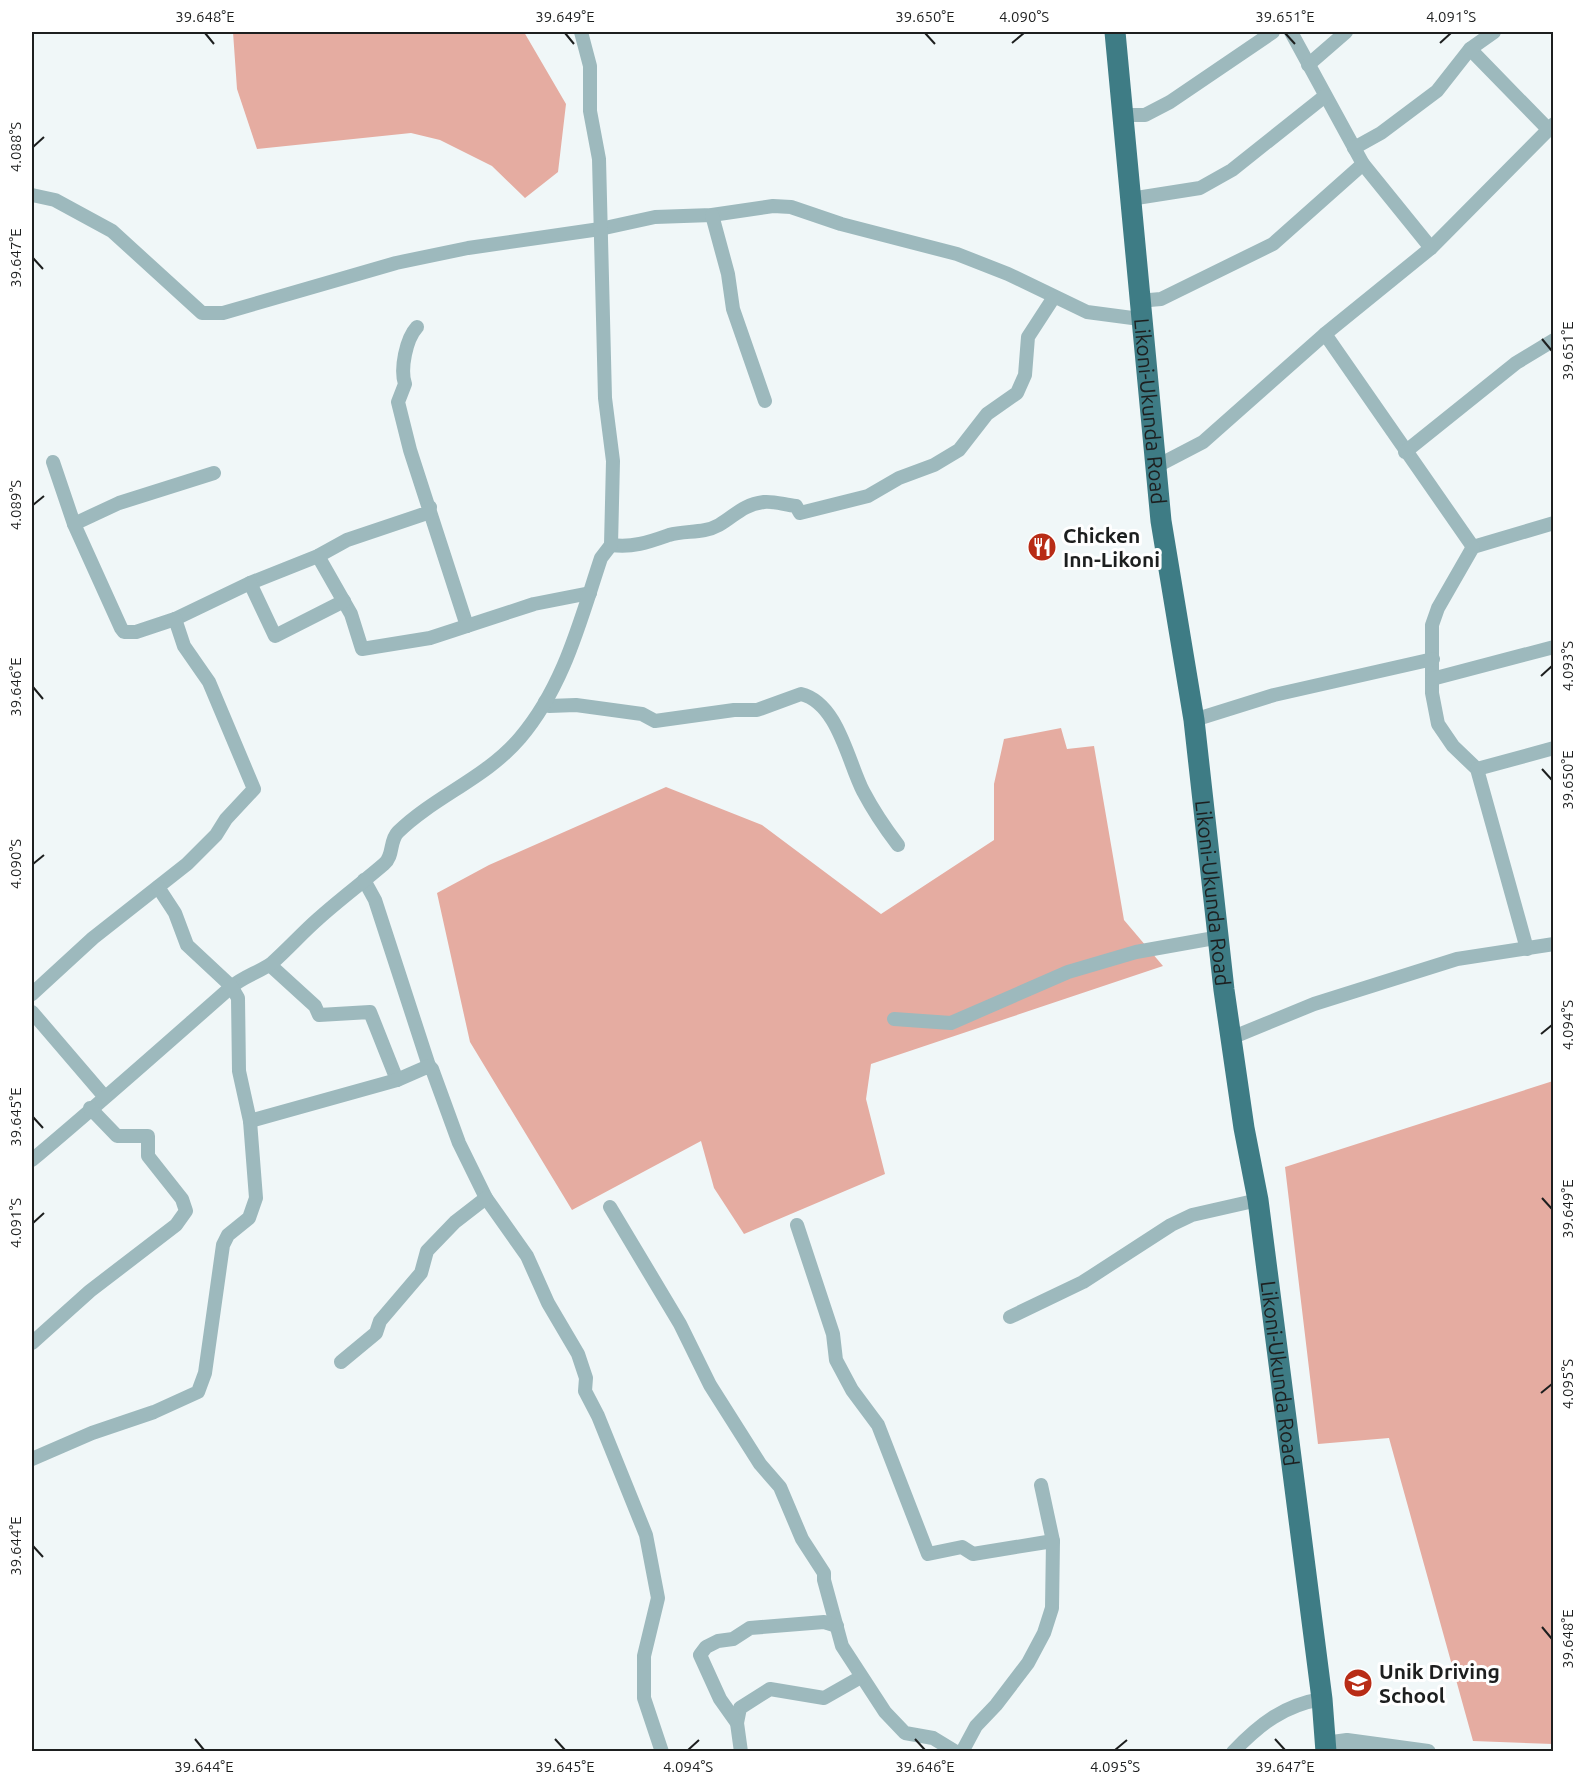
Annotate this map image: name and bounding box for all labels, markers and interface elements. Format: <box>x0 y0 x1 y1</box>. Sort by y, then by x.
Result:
text: 39.648°E <box>175 8 235 25</box>
text: 39.649°E <box>535 8 595 25</box>
text: 39.650°E <box>895 8 955 25</box>
text: 4.090°S <box>999 8 1049 25</box>
text: 39.651°E <box>1255 8 1315 25</box>
text: 4.091°S <box>1426 8 1476 25</box>
text: 4.088°S <box>7 122 24 172</box>
text: 39.647°E <box>7 228 24 288</box>
street label: Likoni-Ukunda Road <box>1130 317 1171 505</box>
text: 39.651°E <box>1559 321 1576 381</box>
text: 4.089°S <box>7 480 24 530</box>
place label: Chicken Inn-Likoni <box>1063 523 1160 571</box>
restaurant icon: Chicken Inn-Likoni <box>1026 531 1058 563</box>
text: 4.093°S <box>1559 641 1576 691</box>
text: 39.646°E <box>7 657 24 717</box>
text: 39.650°E <box>1559 750 1576 810</box>
street label: Likoni-Ukunda Road <box>1191 799 1235 987</box>
text: 4.090°S <box>7 839 24 889</box>
text: 4.094°S <box>1559 1000 1576 1050</box>
text: 39.645°E <box>7 1087 24 1147</box>
text: 39.649°E <box>1559 1179 1576 1239</box>
text: 4.091°S <box>7 1198 24 1248</box>
street label: Likoni-Ukunda Road <box>1256 1279 1304 1467</box>
text: 4.095°S <box>1559 1359 1576 1409</box>
text: 39.644°E <box>7 1516 24 1576</box>
text: 39.648°E <box>1559 1609 1576 1669</box>
place label: Unik Driving School <box>1379 1659 1500 1707</box>
school or university icon: Unik Driving School <box>1342 1667 1374 1699</box>
text: 39.644°E <box>174 1758 234 1775</box>
text: 39.645°E <box>535 1758 595 1775</box>
text: 4.094°S <box>663 1758 713 1775</box>
text: 39.646°E <box>895 1758 955 1775</box>
text: 4.095°S <box>1090 1758 1140 1775</box>
text: 39.647°E <box>1255 1758 1315 1775</box>

